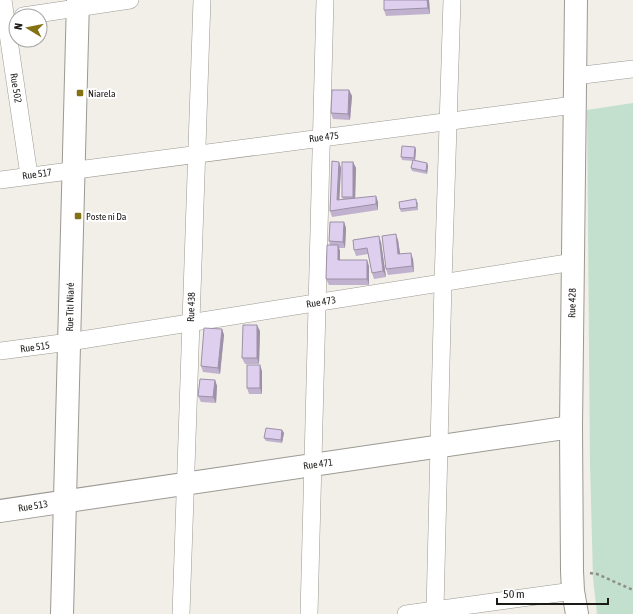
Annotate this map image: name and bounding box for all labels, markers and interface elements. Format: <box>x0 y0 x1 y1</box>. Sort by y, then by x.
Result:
north arrow <box>8 8 48 48</box>
text: N <box>12 22 25 31</box>
street label: Rue 502 <box>8 72 24 104</box>
marker: Niarela <box>75 88 85 98</box>
place label: Niarela <box>88 88 116 99</box>
street label: Rue 475 <box>309 130 340 144</box>
street label: Rue 517 <box>21 166 53 182</box>
marker: Poste ni Da <box>73 211 83 221</box>
place label: Poste ni Da <box>86 211 127 222</box>
street label: Rue Titi Niaré <box>64 282 76 332</box>
street label: Rue 428 <box>566 288 578 318</box>
street label: Rue 438 <box>185 292 197 322</box>
street label: Rue 473 <box>305 294 337 310</box>
street label: Rue 515 <box>19 339 51 355</box>
street label: Rue 471 <box>302 456 334 472</box>
street label: Rue 513 <box>17 498 49 514</box>
scale bar <box>497 580 608 606</box>
text: 50 m <box>503 587 525 601</box>

